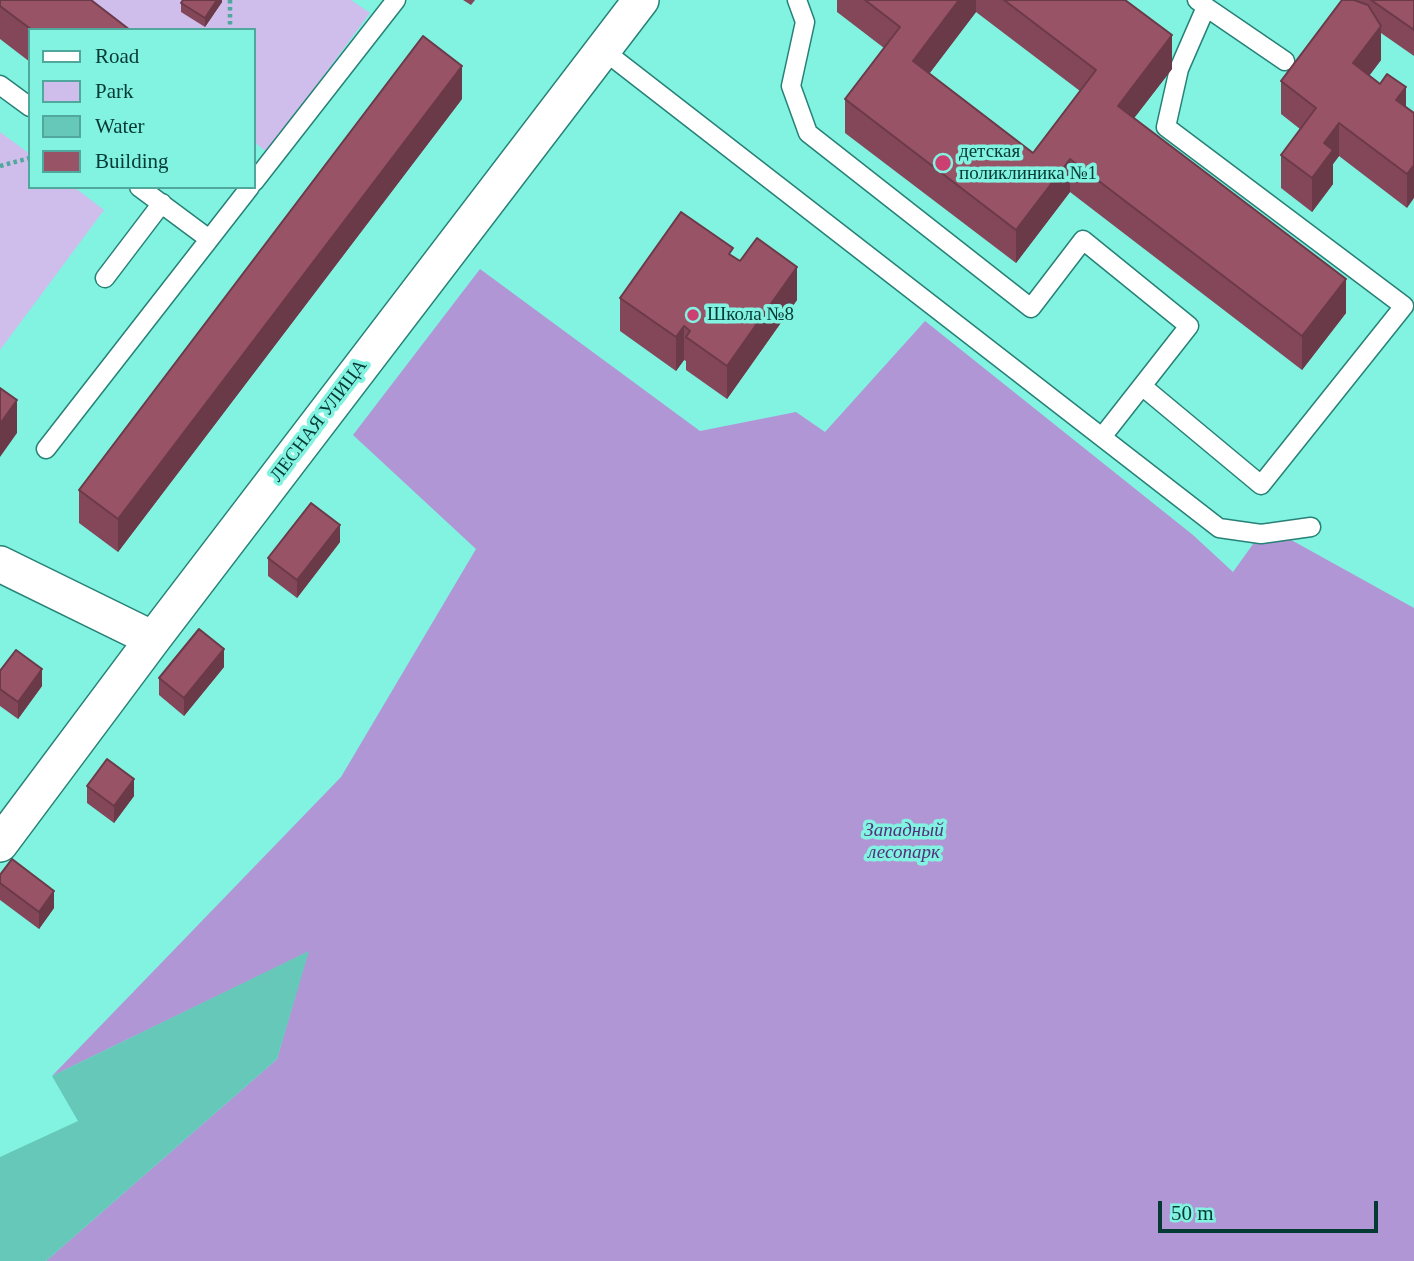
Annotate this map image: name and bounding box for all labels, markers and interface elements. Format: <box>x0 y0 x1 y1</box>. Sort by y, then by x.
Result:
legend <box>28 28 256 189</box>
text: Road <box>95 44 139 68</box>
text: Park <box>95 79 134 103</box>
text: Water <box>95 114 145 138</box>
place label: детская поликлиника №1 <box>959 141 1097 185</box>
text: Building <box>95 149 169 173</box>
marker: детская поликлиника №1 <box>933 153 953 173</box>
place label: Школа №8 <box>707 304 794 326</box>
marker: Школа №8 <box>685 307 701 323</box>
street label: ЛЕСНАЯ УЛИЦА <box>266 355 372 487</box>
park label: Западный лесопарк <box>864 820 944 864</box>
scale bar <box>1162 1188 1382 1232</box>
text: 50 m <box>1171 1201 1214 1225</box>

